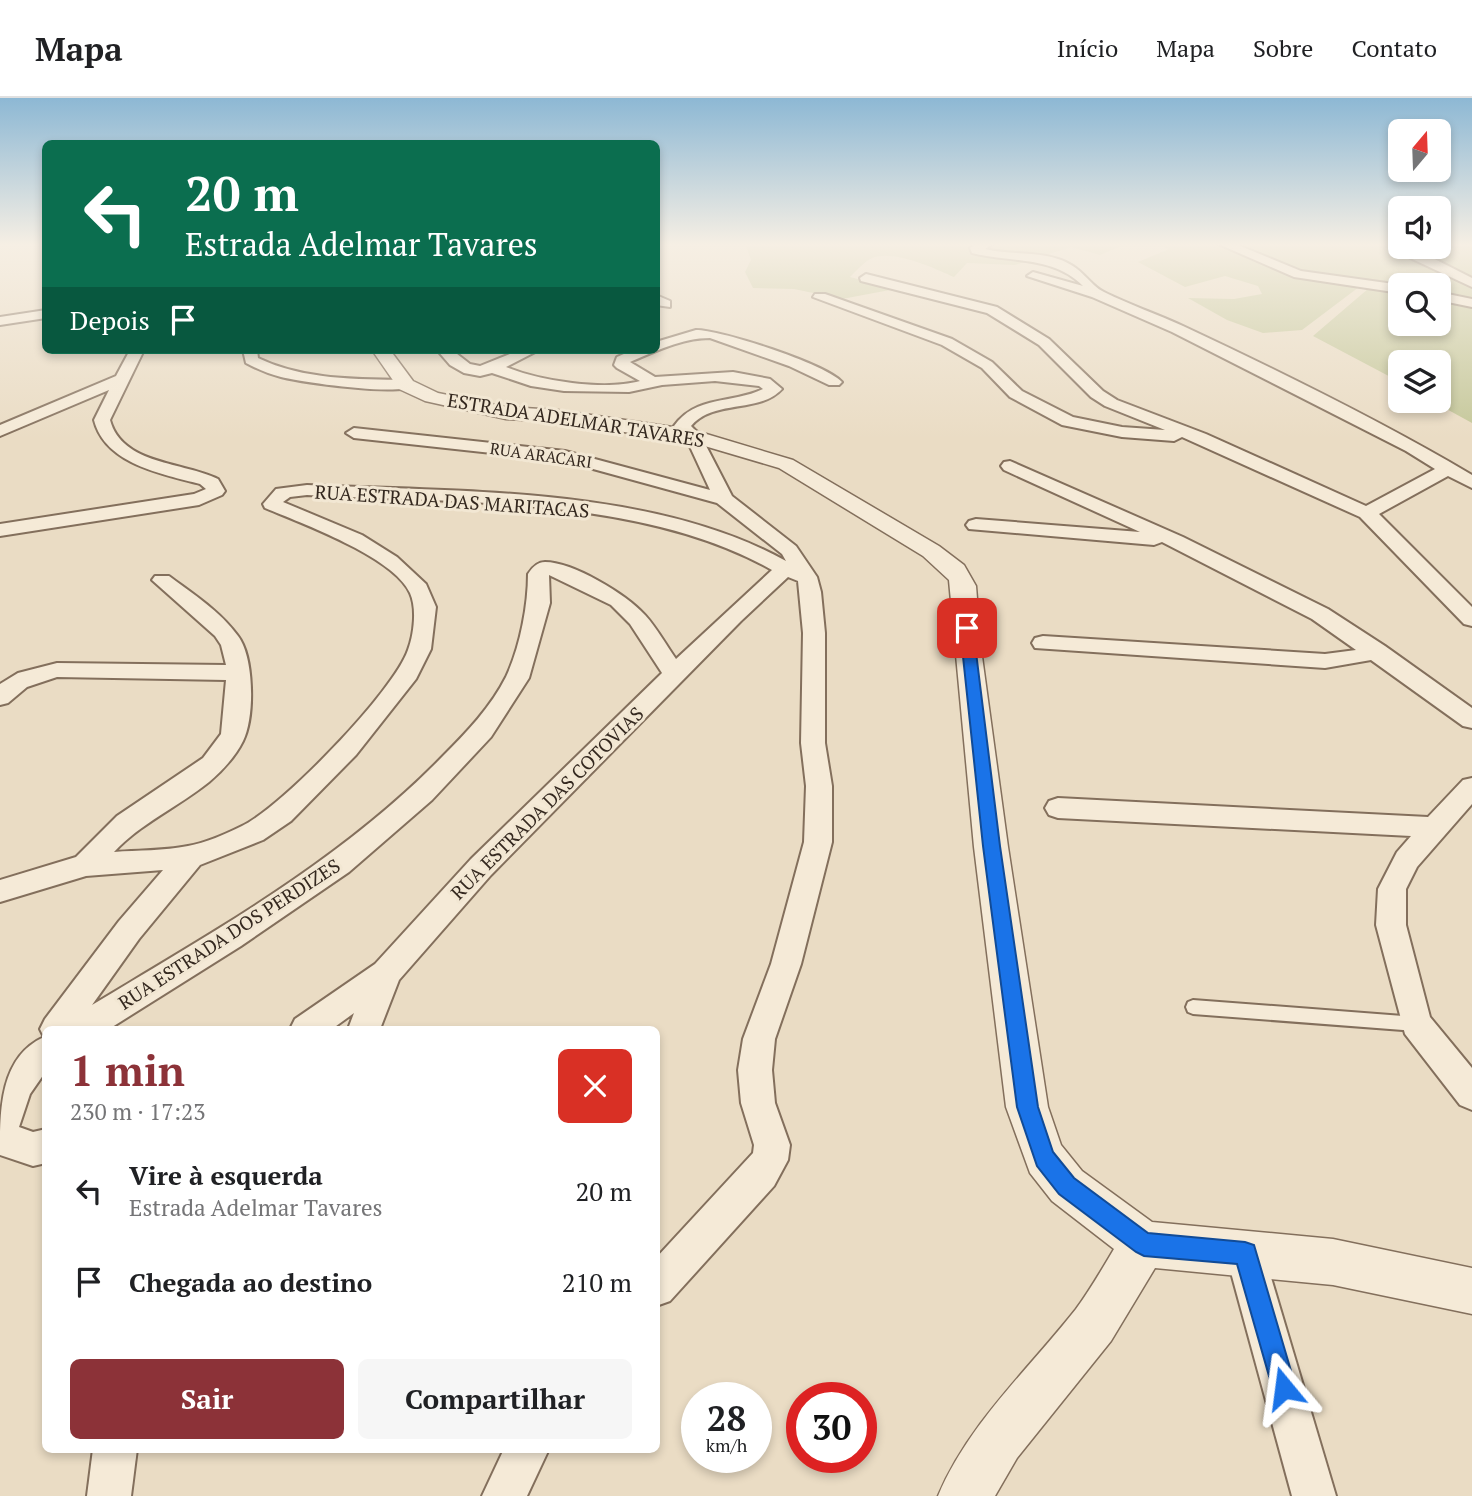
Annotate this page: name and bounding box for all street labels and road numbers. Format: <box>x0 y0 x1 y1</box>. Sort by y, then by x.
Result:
street label: ESTRADA ADELMAR TAVARES <box>446 387 706 452</box>
street label: RUA ARACARI <box>488 437 594 473</box>
street label: RUA ESTRADA DAS MARITACAS <box>314 478 590 523</box>
street label: RUA ESTRADA DAS COTOVIAS <box>445 701 648 904</box>
street label: RUA ESTRADA DOS PERDIZES <box>113 852 344 1015</box>

